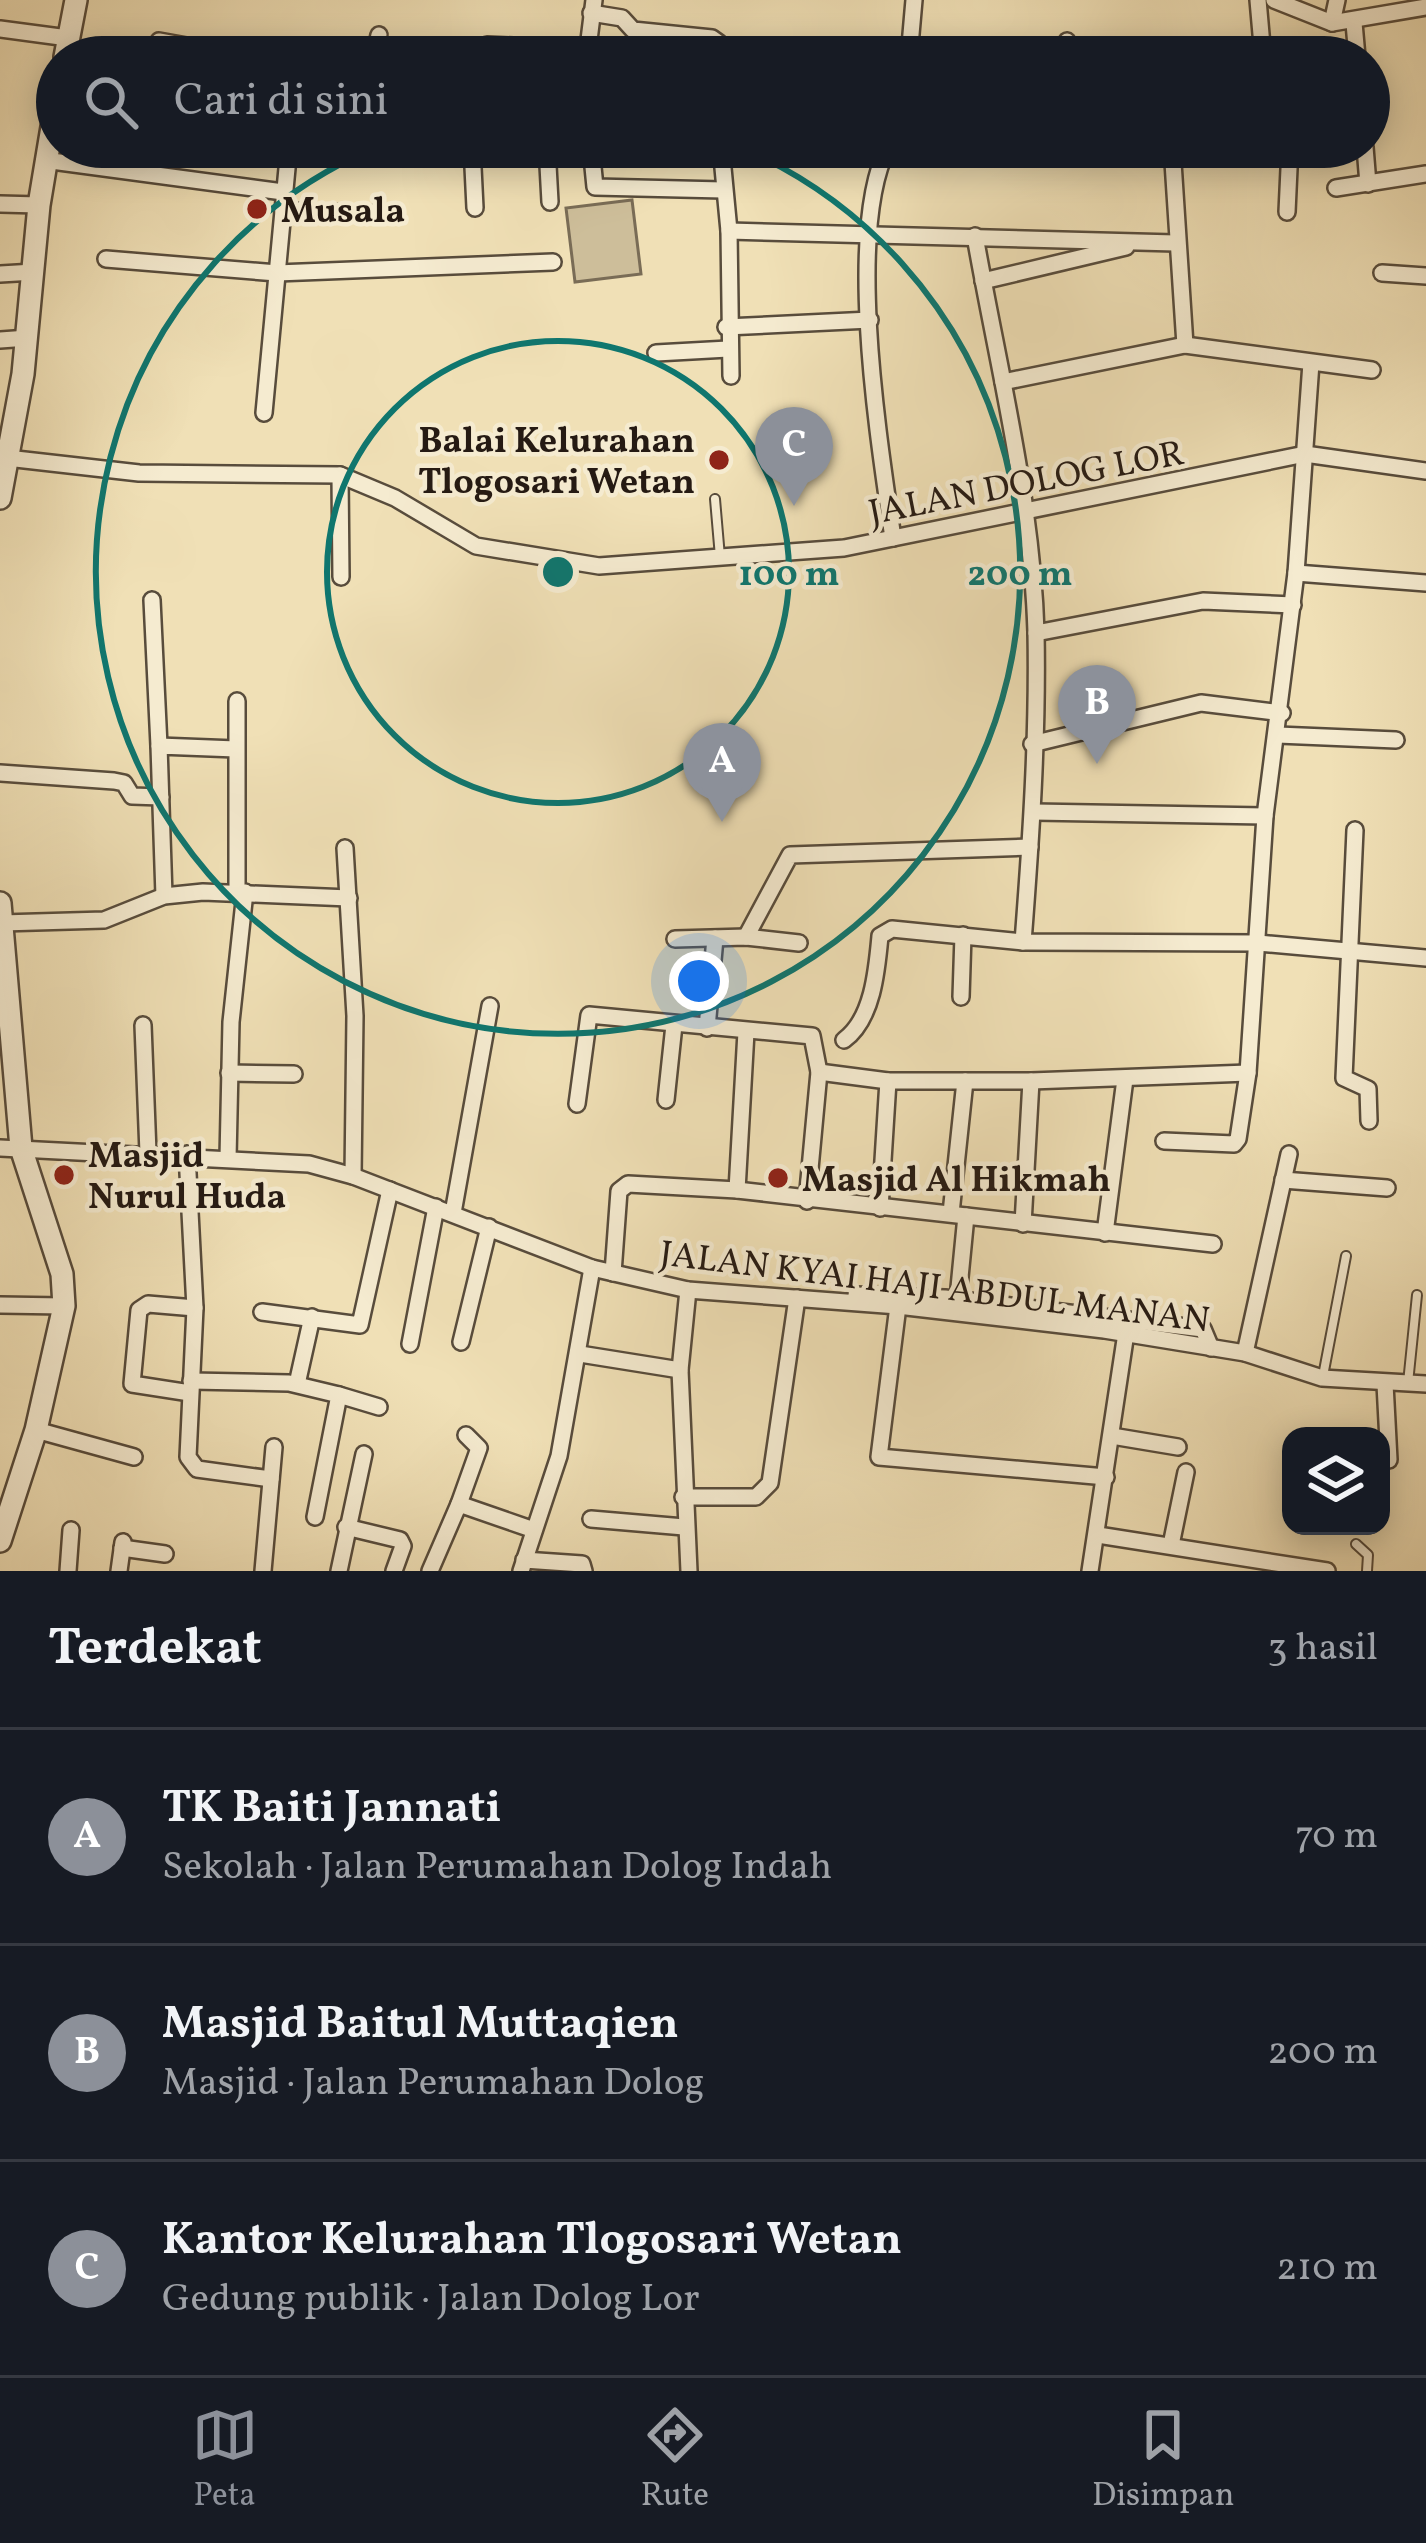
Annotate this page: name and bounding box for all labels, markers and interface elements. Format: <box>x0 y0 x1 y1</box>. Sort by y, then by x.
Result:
search box <box>36 36 1390 168</box>
icon: search <box>78 69 144 135</box>
text: Cari di sini <box>174 71 388 134</box>
place label: Musala <box>281 188 405 238</box>
marker: Musala <box>244 196 270 222</box>
pin: C <box>755 407 833 506</box>
place label: Balai Kelurahan Tlogosari Wetan <box>418 418 695 509</box>
street label: JALAN DOLOG LOR <box>865 430 1189 540</box>
marker: Balai Kelurahan Tlogosari Wetan <box>706 447 732 473</box>
centre of rings <box>537 551 579 593</box>
text: 100 m <box>738 551 840 601</box>
text: 200 m <box>967 551 1073 601</box>
pin: B <box>1058 665 1136 764</box>
pin: A <box>683 723 761 822</box>
your location <box>669 951 729 1011</box>
place label: Masjid Nurul Huda <box>88 1133 286 1224</box>
place label: Masjid Al Hikmah <box>802 1157 1111 1207</box>
marker: Masjid Nurul Huda <box>51 1162 77 1188</box>
marker: Masjid Al Hikmah <box>765 1165 791 1191</box>
street label: JALAN KYAI HAJI ABDUL MANAN <box>657 1230 1212 1348</box>
map controls <box>1282 1427 1390 1535</box>
button: layers <box>1282 1427 1390 1535</box>
text: Terdekat <box>48 1614 262 1685</box>
text: 3 hasil <box>1267 1622 1378 1676</box>
text: TK Baiti Jannati <box>162 1778 501 1841</box>
text: A <box>73 1810 101 1864</box>
text: 70 m <box>1295 1810 1378 1864</box>
text: Sekolah · Jalan Perumahan Dolog Indah <box>162 1841 832 1895</box>
text: Masjid Baitul Muttaqien <box>162 1994 679 2057</box>
text: B <box>74 2026 100 2080</box>
text: 200 m <box>1267 2026 1378 2080</box>
text: Masjid · Jalan Perumahan Dolog <box>162 2057 704 2111</box>
text: Kantor Kelurahan Tlogosari Wetan <box>162 2210 902 2273</box>
text: C <box>74 2242 100 2296</box>
text: 210 m <box>1276 2242 1378 2296</box>
text: Gedung publik · Jalan Dolog Lor <box>162 2273 700 2327</box>
tab: Peta <box>192 2402 258 2520</box>
tab: Rute <box>641 2402 709 2520</box>
tab: Disimpan <box>1092 2402 1234 2520</box>

